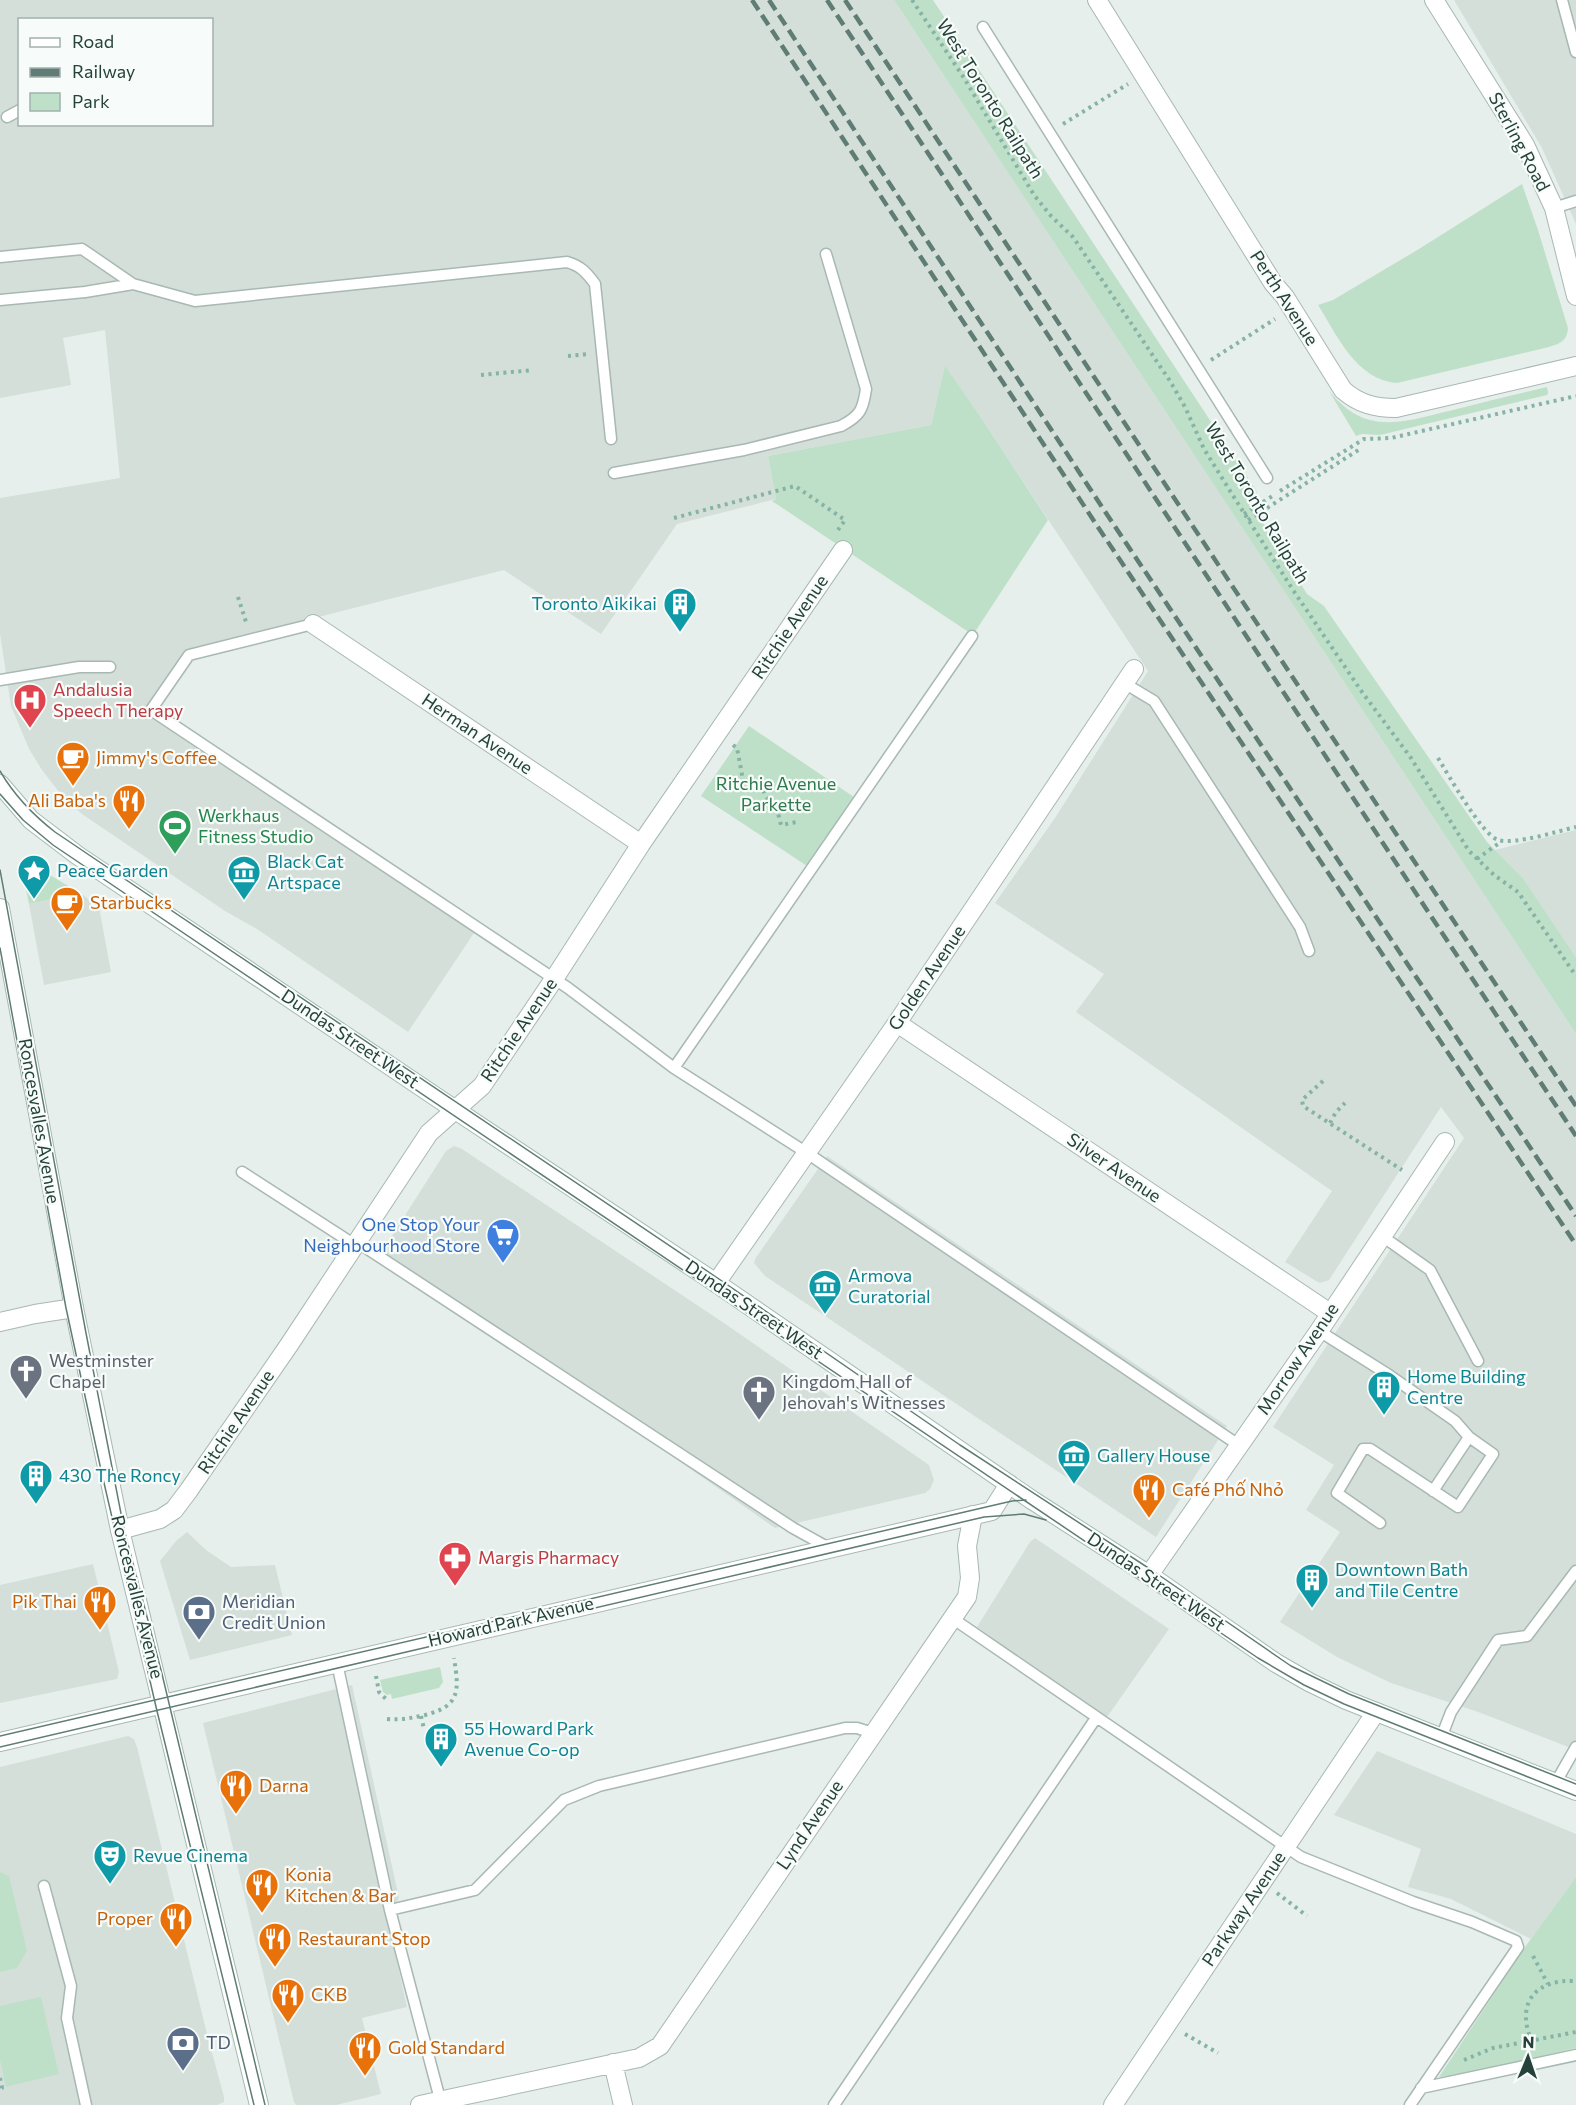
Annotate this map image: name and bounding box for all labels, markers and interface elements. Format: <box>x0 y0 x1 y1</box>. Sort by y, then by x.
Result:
street label: West Toronto Railpath <box>933 15 1049 182</box>
legend <box>18 18 213 126</box>
text: Road <box>72 30 114 52</box>
text: Railway <box>72 60 135 82</box>
street label: Sterling Road <box>1485 88 1555 195</box>
text: Park <box>72 90 110 112</box>
street label: Perth Avenue <box>1246 246 1324 349</box>
street label: West Toronto Railpath <box>1201 418 1315 587</box>
street label: Ritchie Avenue <box>746 570 832 683</box>
building icon: Toronto Aikikai <box>662 586 698 633</box>
place label: Toronto Aikikai <box>531 592 657 614</box>
place label: Andalusia Speech Therapy <box>53 678 183 721</box>
hospital icon: Andalusia Speech Therapy <box>12 682 48 729</box>
street label: Herman Avenue <box>418 688 537 778</box>
cafe icon: Jimmy's Coffee <box>55 740 91 787</box>
place label: Jimmy's Coffee <box>96 746 217 768</box>
park label: Ritchie Avenue Parkette <box>716 772 836 815</box>
restaurant icon: Ali Baba's <box>111 783 147 830</box>
place label: Ali Baba's <box>28 789 106 811</box>
place label: Werkhaus Fitness Studio <box>198 804 314 847</box>
sports icon: Werkhaus Fitness Studio <box>157 808 193 855</box>
place label: Black Cat Artspace <box>267 850 344 893</box>
place icon: Peace Garden <box>16 853 52 900</box>
museum icon: Black Cat Artspace <box>226 854 262 901</box>
place label: Peace Garden <box>57 859 168 881</box>
cafe icon: Starbucks <box>49 885 85 932</box>
place label: Starbucks <box>90 891 172 913</box>
street label: Golden Avenue <box>883 921 969 1034</box>
street label: Ritchie Avenue <box>475 973 561 1086</box>
street label: Dundas Street West <box>277 984 424 1092</box>
street label: Roncesvalles Avenue <box>15 1036 65 1205</box>
street label: Silver Avenue <box>1063 1128 1166 1207</box>
place label: One Stop Your Neighbourhood Store <box>303 1213 480 1256</box>
supermarket icon: One Stop Your Neighbourhood Store <box>485 1217 521 1264</box>
street label: Dundas Street West <box>681 1255 828 1363</box>
place label: Armova Curatorial <box>848 1264 931 1307</box>
museum icon: Armova Curatorial <box>807 1268 843 1315</box>
street label: Morrow Avenue <box>1252 1298 1343 1419</box>
place label: Westminster Chapel <box>49 1349 154 1392</box>
church icon: Westminster Chapel <box>8 1353 44 1400</box>
street label: Ritchie Avenue <box>192 1365 278 1478</box>
place label: Home Building Centre <box>1407 1365 1526 1408</box>
building icon: Home Building Centre <box>1366 1369 1402 1416</box>
place label: Kingdom Hall of Jehovah's Witnesses <box>782 1370 946 1413</box>
church icon: Kingdom Hall of Jehovah's Witnesses <box>741 1374 777 1421</box>
museum icon: Gallery House <box>1056 1438 1092 1485</box>
place label: Gallery House <box>1097 1444 1210 1466</box>
building icon: 430 The Roncy <box>18 1458 54 1505</box>
place label: 430 The Roncy <box>59 1464 181 1486</box>
restaurant icon: Café Phố Nhỏ <box>1131 1472 1167 1519</box>
place label: Café Phố Nhỏ <box>1172 1478 1284 1500</box>
street label: Roncesvalles Avenue <box>107 1513 169 1681</box>
street label: Dundas Street West <box>1083 1527 1230 1635</box>
pharmacy icon: Margis Pharmacy <box>437 1540 473 1587</box>
place label: Margis Pharmacy <box>478 1546 619 1568</box>
place label: Downtown Bath and Tile Centre <box>1335 1558 1468 1601</box>
building icon: Downtown Bath and Tile Centre <box>1294 1562 1330 1609</box>
restaurant icon: Pik Thai <box>82 1584 118 1631</box>
place label: Pik Thai <box>12 1590 77 1612</box>
place label: Meridian Credit Union <box>222 1590 326 1633</box>
street label: Howard Park Avenue <box>426 1591 596 1651</box>
bank icon: Meridian Credit Union <box>181 1594 217 1641</box>
place label: 55 Howard Park Avenue Co-op <box>464 1717 594 1760</box>
building icon: 55 Howard Park Avenue Co-op <box>423 1721 459 1768</box>
restaurant icon: Darna <box>218 1768 254 1815</box>
place label: Darna <box>259 1774 309 1796</box>
street label: Lynd Avenue <box>771 1775 847 1873</box>
theatre icon: Revue Cinema <box>92 1838 128 1885</box>
place label: Revue Cinema <box>133 1844 248 1866</box>
street label: Parkway Avenue <box>1197 1847 1290 1970</box>
place label: Konia Kitchen & Bar <box>285 1863 396 1906</box>
restaurant icon: Konia Kitchen & Bar <box>244 1867 280 1914</box>
restaurant icon: Proper <box>158 1901 194 1948</box>
place label: Proper <box>97 1907 153 1929</box>
restaurant icon: Restaurant Stop <box>257 1921 293 1968</box>
place label: Restaurant Stop <box>298 1927 431 1949</box>
restaurant icon: CKB <box>270 1977 306 2024</box>
place label: CKB <box>311 1983 347 2005</box>
bank icon: TD <box>165 2025 201 2072</box>
north arrow <box>1498 2027 1558 2087</box>
restaurant icon: Gold Standard <box>347 2030 383 2077</box>
place label: TD <box>206 2031 231 2053</box>
text: N <box>1522 2032 1535 2051</box>
place label: Gold Standard <box>388 2036 505 2058</box>

